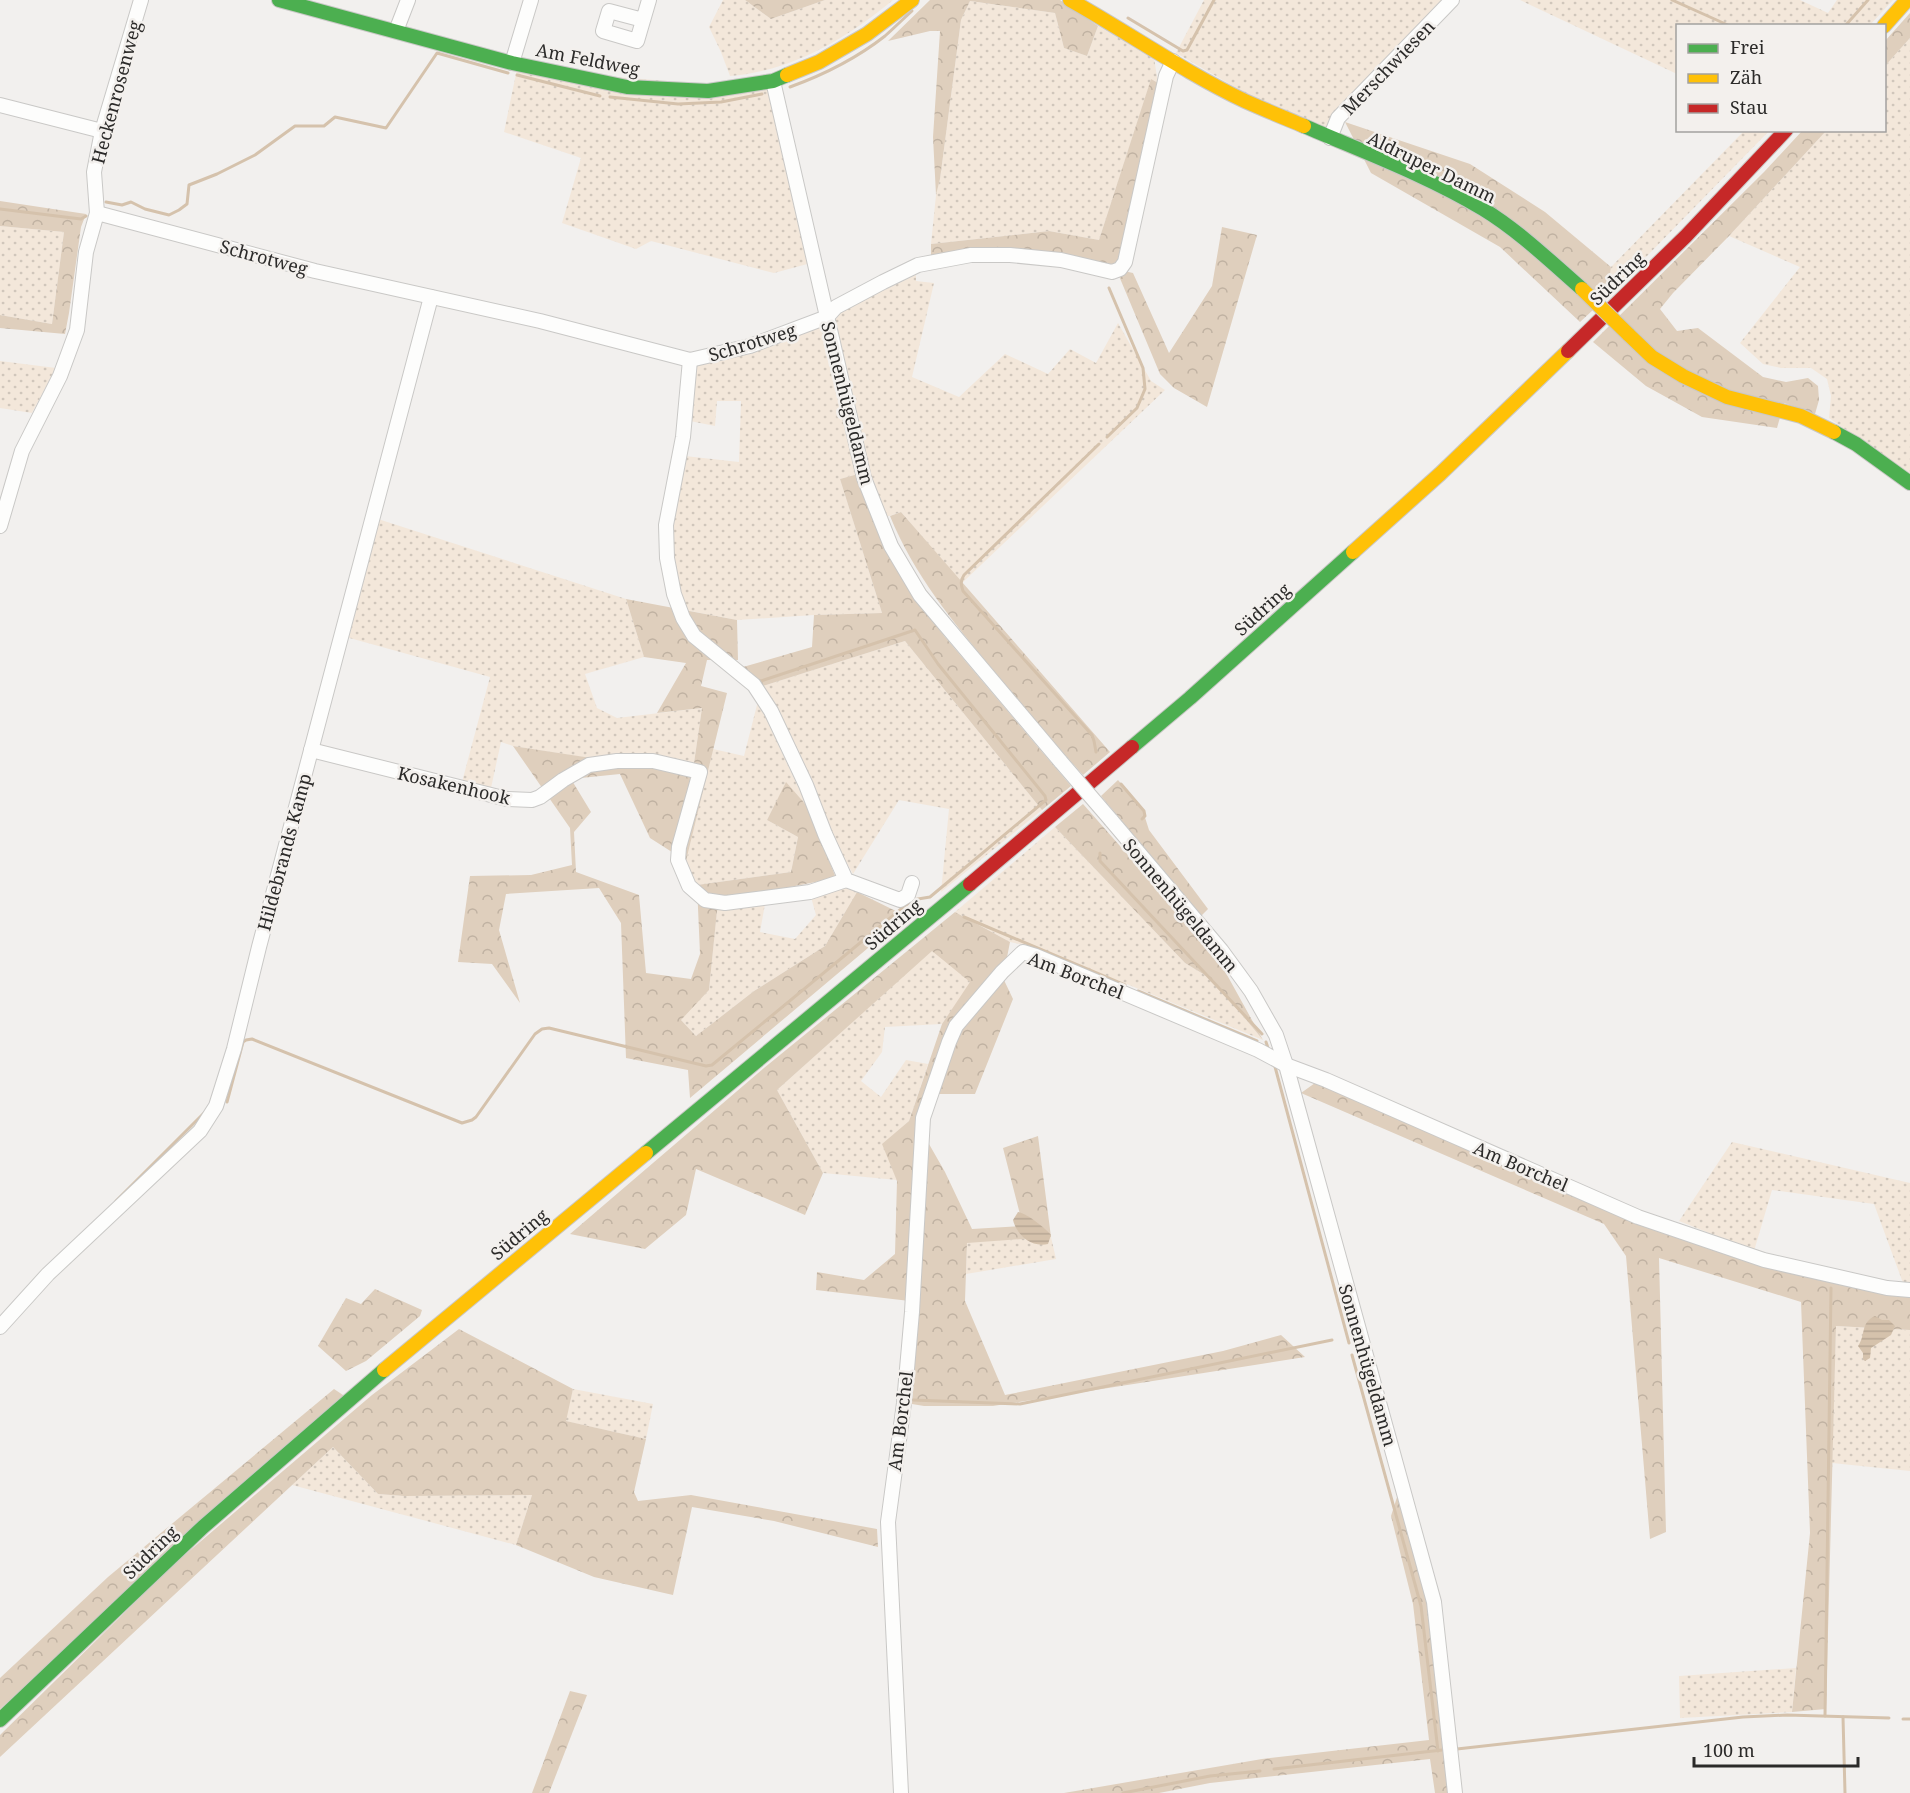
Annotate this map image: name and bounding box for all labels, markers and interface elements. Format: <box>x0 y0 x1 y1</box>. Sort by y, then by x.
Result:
street label: Merschwiesen <box>1336 14 1440 120</box>
street label: Heckenrosenweg <box>85 17 147 166</box>
legend <box>1676 24 1886 132</box>
text: Frei <box>1730 35 1765 59</box>
street label: Am Feldweg <box>534 37 642 81</box>
text: Zäh <box>1730 65 1762 89</box>
text: Stau <box>1730 95 1768 119</box>
street label: Aldruper Damm <box>1364 125 1500 209</box>
street label: Schrotweg <box>217 234 311 280</box>
street label: Südring <box>1584 246 1650 310</box>
street label: Schrotweg <box>705 317 799 367</box>
street label: Sonnenhügeldamm <box>816 319 880 487</box>
street label: Südring <box>1229 577 1295 641</box>
street label: Kosakenhook <box>395 760 513 810</box>
street label: Hildebrands Kamp <box>251 771 317 933</box>
street label: Sonnenhügeldamm <box>1118 833 1244 977</box>
street label: Südring <box>859 893 927 955</box>
street label: Am Borchel <box>1025 946 1128 1004</box>
street label: Am Borchel <box>1470 1135 1572 1197</box>
street label: Südring <box>485 1203 553 1265</box>
street label: Sonnenhügeldamm <box>1333 1281 1403 1449</box>
street label: Am Borchel <box>882 1369 918 1472</box>
street label: Südring <box>117 1520 183 1584</box>
scale bar <box>1694 1730 1858 1768</box>
text: 100 m <box>1703 1738 1755 1762</box>

